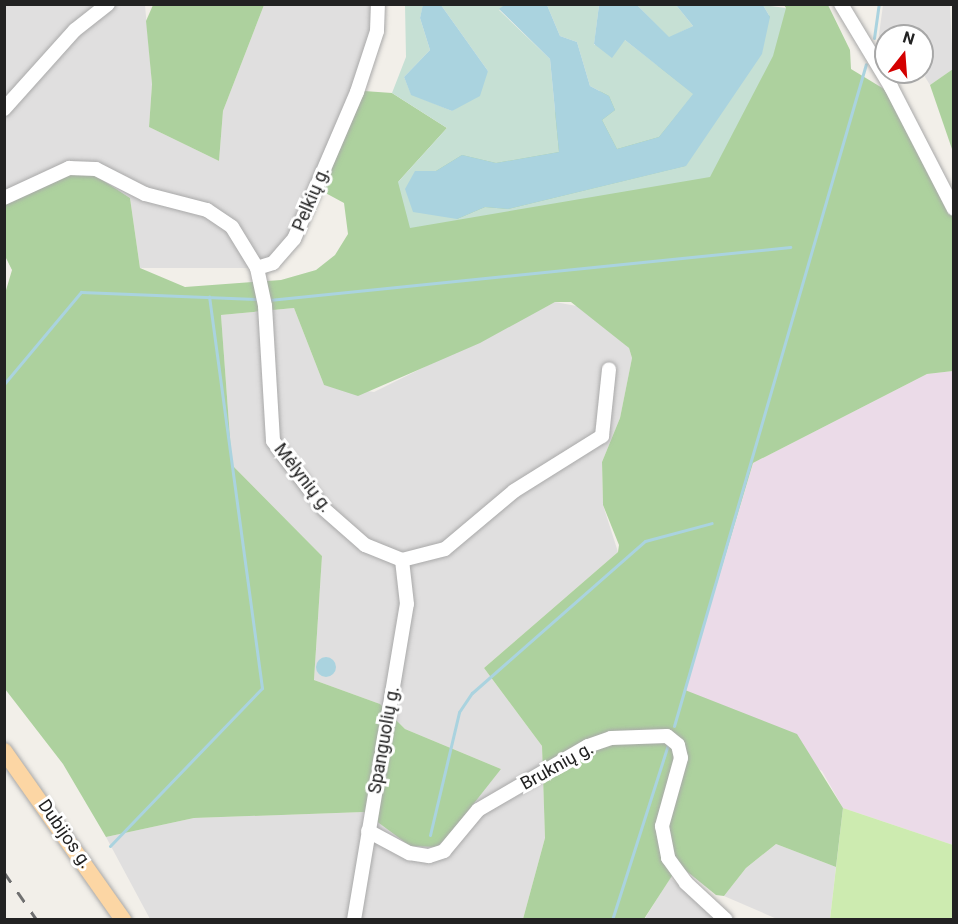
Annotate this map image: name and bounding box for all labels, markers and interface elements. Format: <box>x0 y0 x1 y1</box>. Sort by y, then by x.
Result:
north arrow <box>874 24 934 84</box>
text: N <box>901 27 917 49</box>
street label: Pelkių g. <box>288 164 334 234</box>
street label: Mėlynių g. <box>269 439 337 517</box>
street label: Spanguolių g. <box>364 685 404 795</box>
street label: Bruknių g. <box>517 737 597 795</box>
street label: Dubijos g. <box>33 795 97 873</box>

